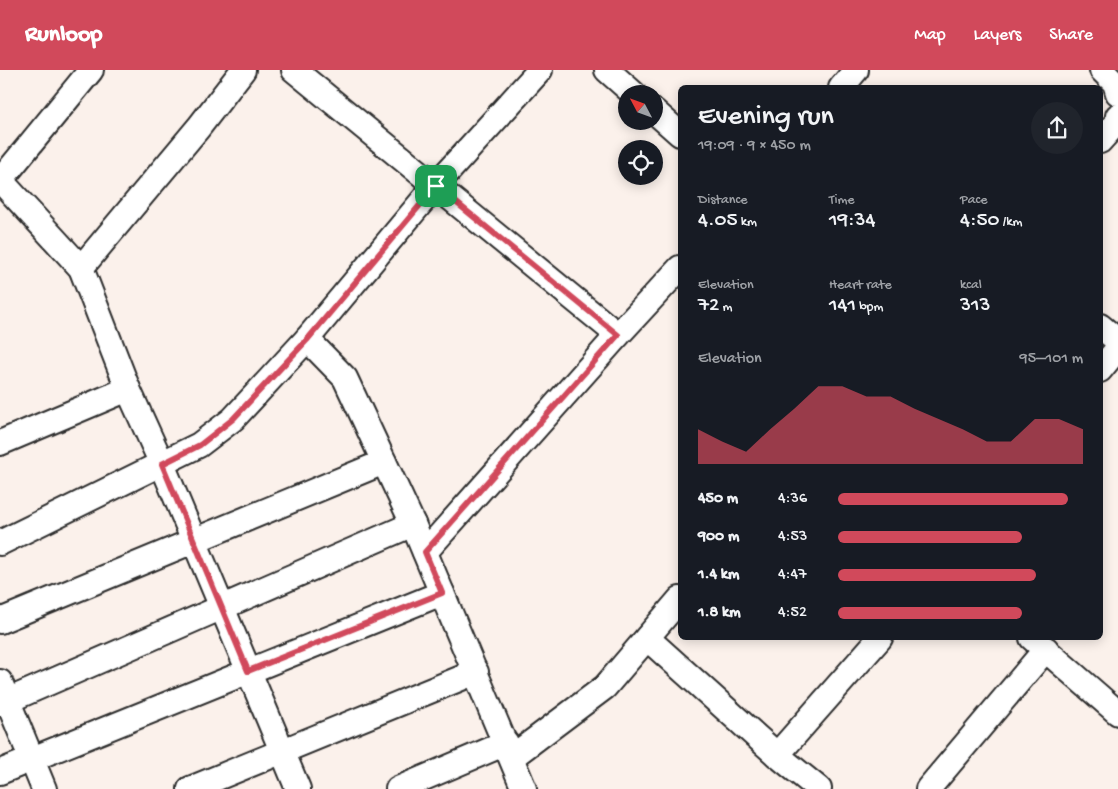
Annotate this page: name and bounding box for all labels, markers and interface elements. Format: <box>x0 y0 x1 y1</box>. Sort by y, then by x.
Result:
text: Runloop <box>25 21 102 50</box>
text: Map <box>914 25 946 46</box>
text: Layers <box>974 25 1021 46</box>
text: Share <box>1049 25 1093 46</box>
north arrow <box>618 85 662 130</box>
map controls <box>618 85 663 185</box>
text: Evening run <box>698 101 834 134</box>
button: share <box>1031 102 1083 154</box>
text: 19:09 · 9 × 450 m <box>698 137 811 156</box>
button: locate <box>618 140 663 185</box>
pin <box>415 165 457 207</box>
icon: arrive <box>422 172 450 200</box>
text: Distance <box>698 192 747 209</box>
text: Time <box>829 192 855 209</box>
text: Pace <box>960 192 987 209</box>
text: 4.05 <box>698 209 738 234</box>
text: 19:34 <box>829 209 875 234</box>
text: 4:50 <box>960 209 1000 234</box>
text: km <box>738 214 757 231</box>
text: /km <box>1000 214 1022 231</box>
text: Elevation <box>698 277 754 294</box>
text: Heart rate <box>829 277 892 294</box>
text: kcal <box>960 277 982 294</box>
text: 72 <box>698 294 719 319</box>
text: 141 <box>829 294 856 319</box>
text: 313 <box>960 294 990 319</box>
text: m <box>719 299 732 316</box>
text: bpm <box>856 299 883 316</box>
text: Elevation <box>698 350 762 369</box>
text: 95–101 m <box>1020 350 1083 369</box>
text: 450 m <box>698 490 738 509</box>
text: 4:36 <box>778 490 807 509</box>
text: 900 m <box>698 528 739 547</box>
text: 4:53 <box>778 528 807 547</box>
text: 1.4 km <box>698 566 739 585</box>
text: 4:47 <box>778 566 806 585</box>
text: 1.8 km <box>698 604 741 623</box>
text: 4:52 <box>778 604 807 623</box>

